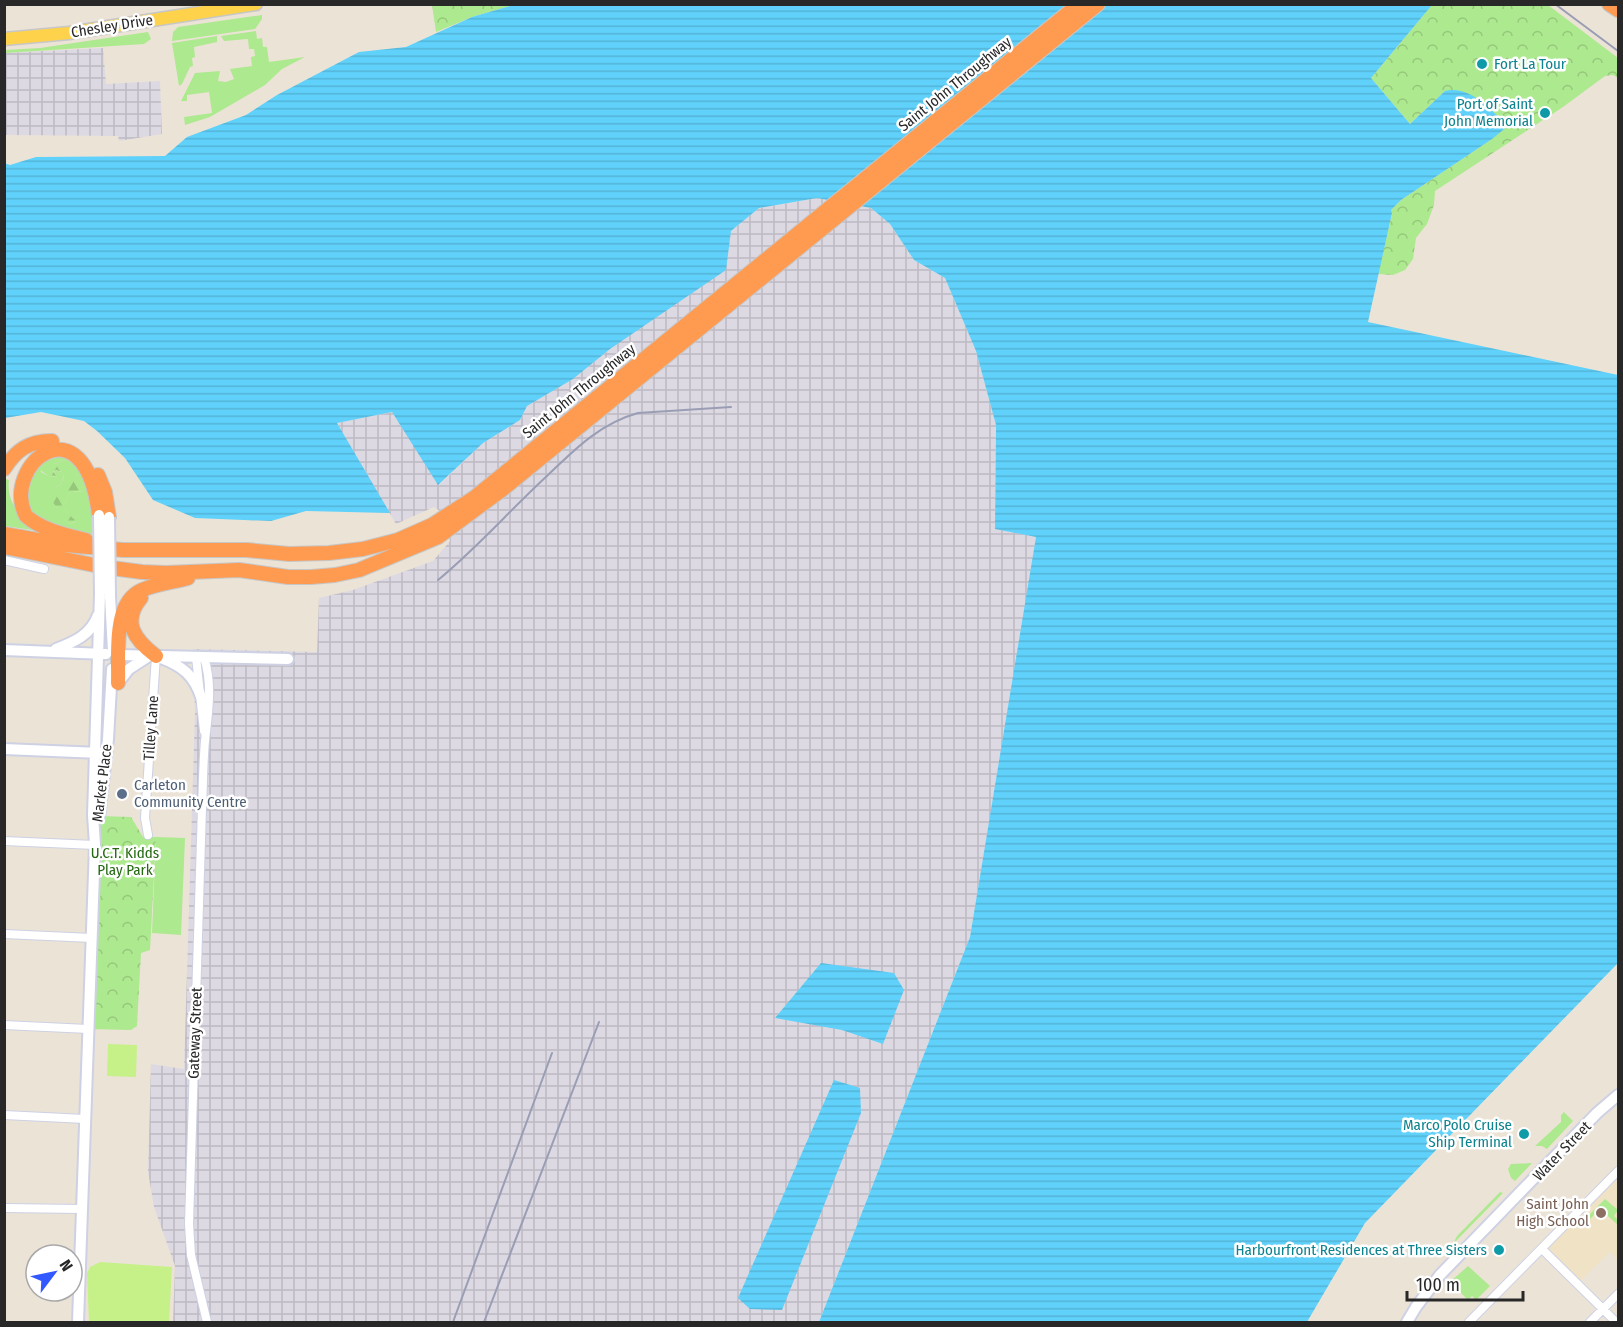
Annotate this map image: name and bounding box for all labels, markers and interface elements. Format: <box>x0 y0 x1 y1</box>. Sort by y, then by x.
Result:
street label: Chesley Drive <box>70 11 154 41</box>
street label: Saint John Throughway <box>895 33 1015 135</box>
place label: Fort La Tour <box>1494 55 1567 73</box>
marker: Fort La Tour <box>1475 57 1489 71</box>
place label: Port of Saint John Memorial <box>1444 95 1533 130</box>
marker: Port of Saint John Memorial <box>1538 106 1552 120</box>
street label: Saint John Throughway <box>519 340 639 442</box>
street label: Tilley Lane <box>140 695 162 761</box>
street label: Market Place <box>88 743 116 823</box>
place label: Carleton Community Centre <box>134 776 247 811</box>
marker: Carleton Community Centre <box>115 787 129 801</box>
park label: U.C.T. Kidds Play Park <box>91 844 159 879</box>
street label: Gateway Street <box>184 987 206 1079</box>
place label: Marco Polo Cruise Ship Terminal <box>1403 1116 1512 1151</box>
street label: Water Street <box>1529 1117 1595 1185</box>
marker: Marco Polo Cruise Ship Terminal <box>1517 1127 1531 1141</box>
place label: Saint John High School <box>1516 1195 1589 1230</box>
marker: Saint John High School <box>1594 1206 1608 1220</box>
place label: Harbourfront Residences at Three Sisters <box>1235 1241 1487 1259</box>
north arrow <box>24 1243 84 1303</box>
marker: Harbourfront Residences at Three Sisters <box>1492 1243 1506 1257</box>
text: N <box>56 1256 77 1274</box>
scale bar <box>1407 1264 1522 1302</box>
text: 100 m <box>1416 1274 1460 1296</box>

